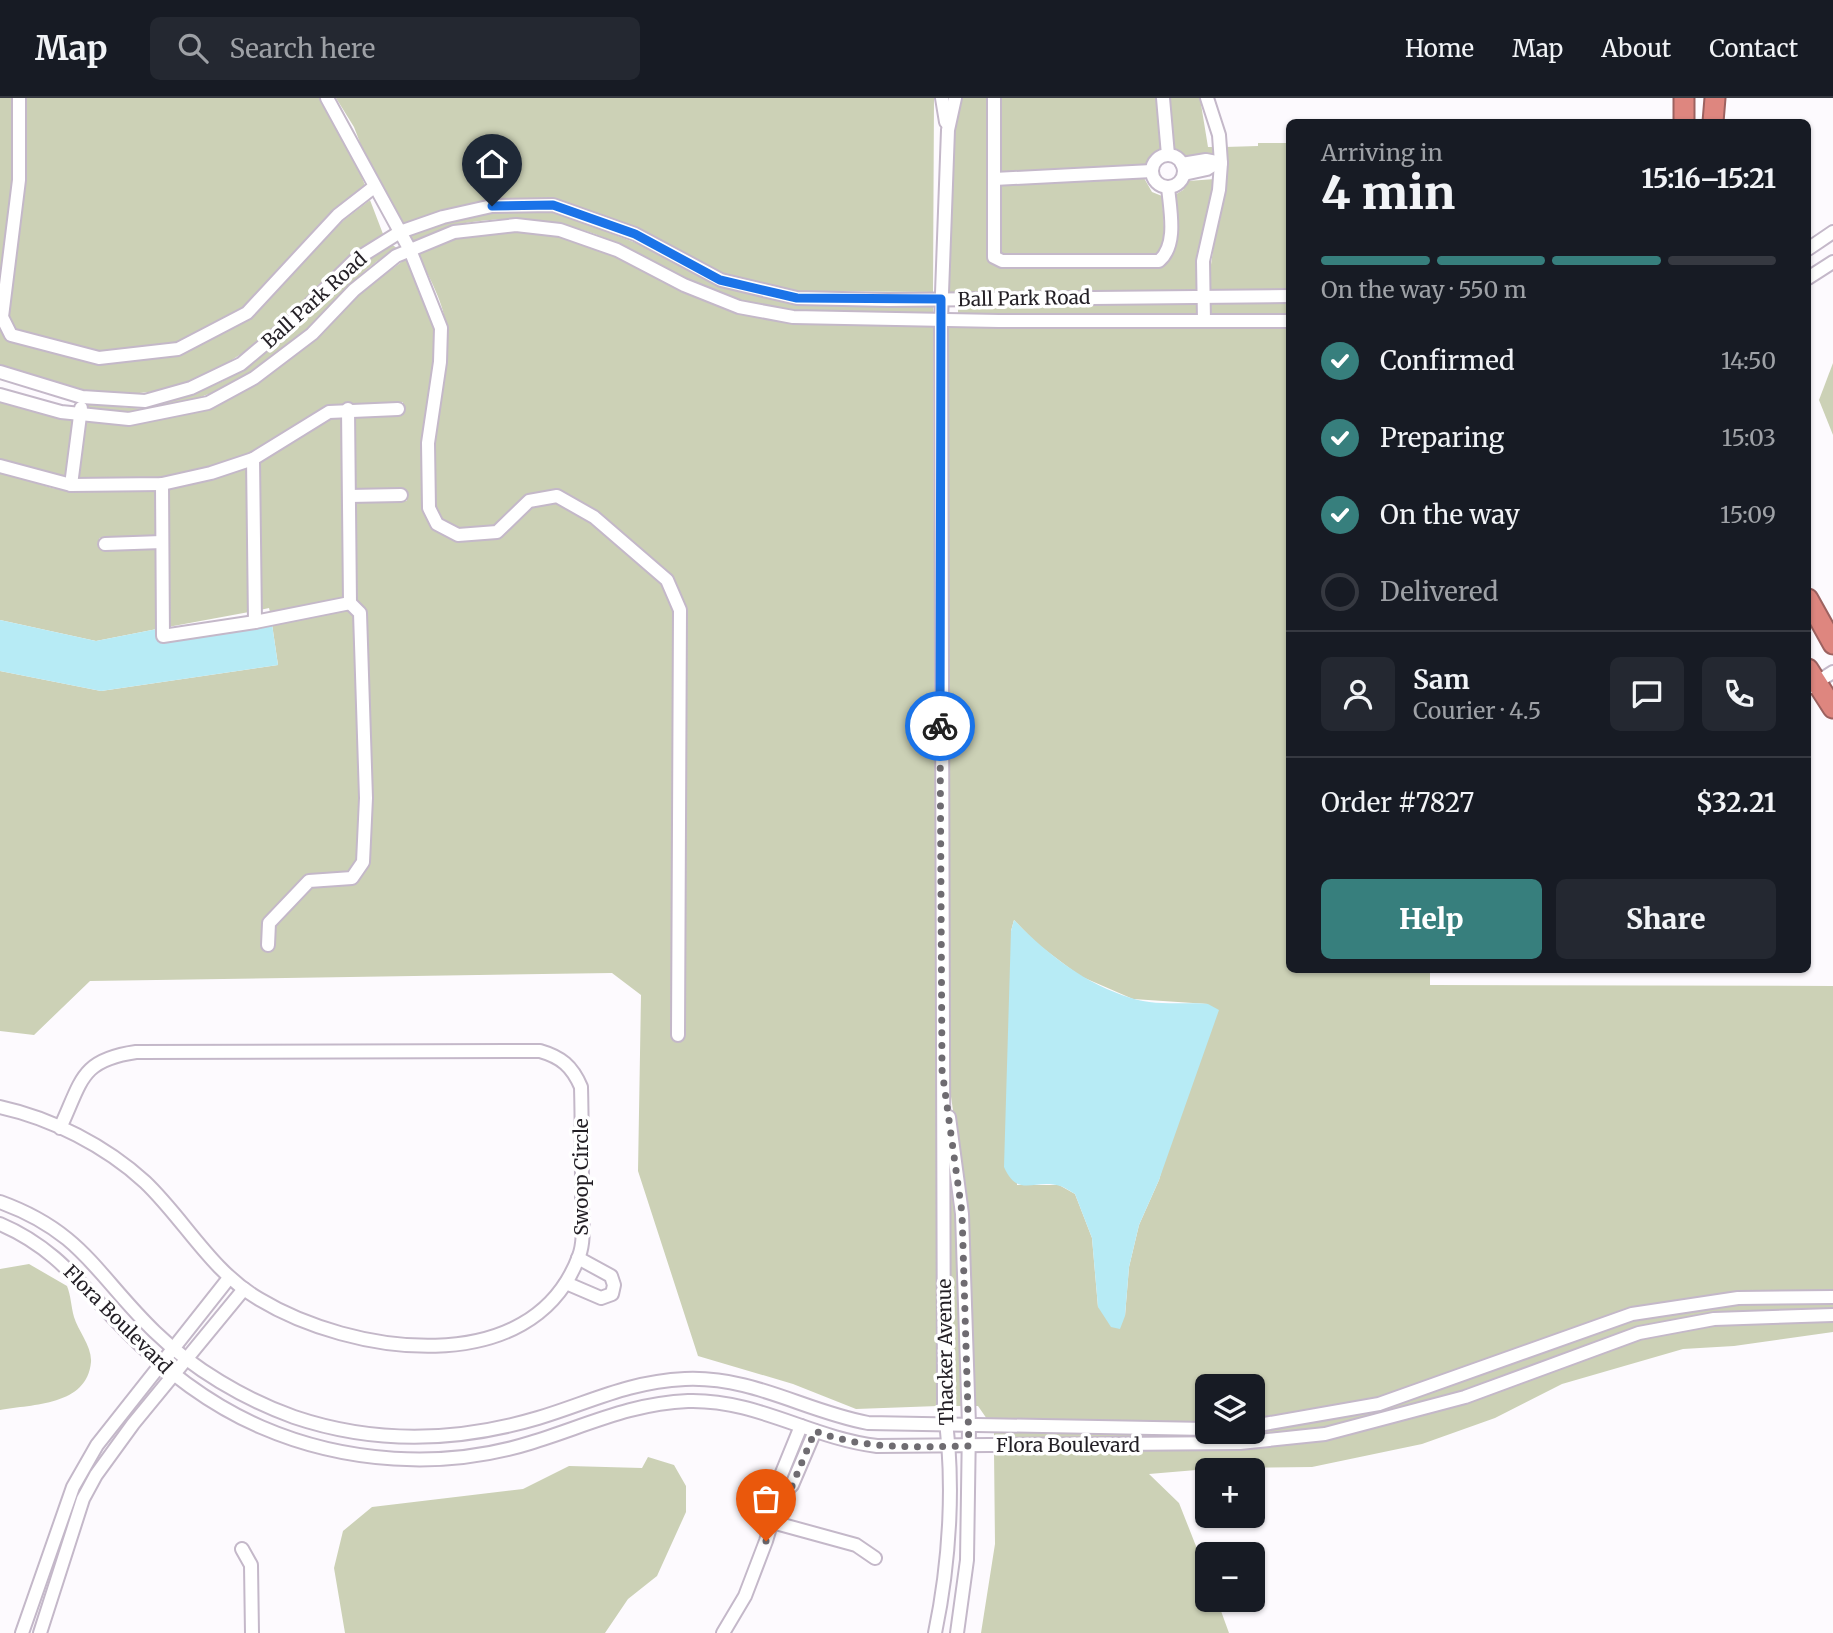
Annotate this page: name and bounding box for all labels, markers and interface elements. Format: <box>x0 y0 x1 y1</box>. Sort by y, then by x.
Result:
search box <box>150 17 640 80</box>
text: Map <box>35 28 108 69</box>
icon: search <box>174 29 212 67</box>
text: Search here <box>230 32 375 65</box>
text: Home <box>1405 33 1474 64</box>
text: Map <box>1512 33 1563 64</box>
text: About <box>1601 33 1671 64</box>
text: Contact <box>1709 33 1798 64</box>
pin <box>462 134 522 206</box>
text: Arriving in <box>1321 138 1443 167</box>
icon: home <box>473 145 511 183</box>
text: 15:16–15:21 <box>1642 162 1776 195</box>
text: 4 min <box>1321 164 1455 222</box>
street label: Ball Park Road <box>257 247 371 353</box>
text: On the way · 550 m <box>1321 275 1527 304</box>
street label: Ball Park Road <box>957 285 1091 311</box>
icon: check <box>1321 342 1359 380</box>
text: Confirmed <box>1380 344 1515 377</box>
text: 14:50 <box>1721 346 1776 375</box>
icon: check <box>1321 419 1359 457</box>
text: Preparing <box>1380 421 1504 454</box>
text: 15:03 <box>1722 423 1776 452</box>
icon: check <box>1321 496 1359 534</box>
text: On the way <box>1380 498 1520 531</box>
text: 15:09 <box>1720 500 1776 529</box>
text: Delivered <box>1380 575 1499 608</box>
button: person <box>1321 657 1395 731</box>
button: chat <box>1610 657 1684 731</box>
button: phone <box>1702 657 1776 731</box>
text: Sam <box>1413 663 1470 696</box>
courier <box>905 691 975 761</box>
text: Courier · 4.5 <box>1413 696 1541 725</box>
icon: bike <box>921 707 959 745</box>
text: Order #7827 <box>1321 786 1474 819</box>
text: $32.21 <box>1696 786 1776 819</box>
button: Help <box>1321 879 1542 959</box>
button: Share <box>1556 879 1776 959</box>
street label: Swoop Circle <box>569 1118 593 1236</box>
street label: Flora Boulevard <box>59 1260 177 1378</box>
street label: Thacker Avenue <box>932 1278 958 1426</box>
map controls <box>1195 1374 1265 1612</box>
button: layers <box>1195 1374 1265 1444</box>
street label: Flora Boulevard <box>996 1433 1140 1457</box>
button: + <box>1195 1458 1265 1528</box>
pin <box>736 1469 796 1541</box>
icon: bag <box>747 1480 785 1518</box>
button: − <box>1195 1542 1265 1612</box>

